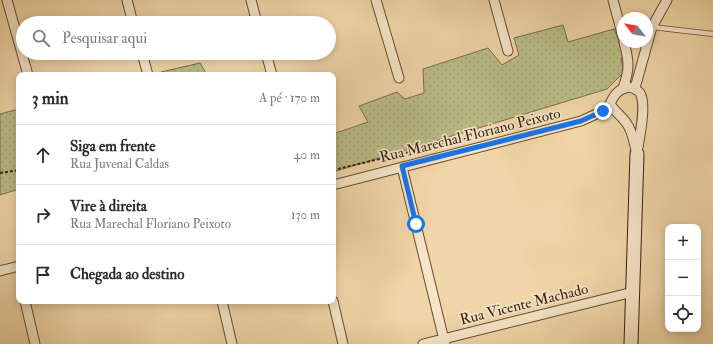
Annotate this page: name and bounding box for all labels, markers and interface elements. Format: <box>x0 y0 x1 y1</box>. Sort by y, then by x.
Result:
north arrow <box>617 12 653 48</box>
search box <box>16 16 336 60</box>
icon: search <box>30 27 52 49</box>
text: Pesquisar aqui <box>62 29 147 48</box>
text: 3 min <box>32 88 69 109</box>
text: A pé · 170 m <box>259 90 320 106</box>
route end <box>594 102 612 120</box>
street label: Rua Marechal Floriano Peixoto <box>378 104 563 167</box>
text: Siga em frente <box>70 137 156 156</box>
icon: ahead <box>32 144 54 166</box>
text: 40 m <box>294 147 320 163</box>
text: Rua Juvenal Caldas <box>70 156 169 172</box>
text: Vire à direita <box>70 197 147 216</box>
icon: right <box>32 204 54 226</box>
text: 130 m <box>291 207 320 223</box>
route start <box>407 215 425 233</box>
text: Rua Marechal Floriano Peixoto <box>70 216 231 232</box>
map controls <box>665 224 701 332</box>
button: + <box>665 224 701 260</box>
button: − <box>665 260 701 296</box>
icon: arrive <box>32 264 54 286</box>
text: Chegada ao destino <box>70 265 185 284</box>
street label: Rua Vicente Machado <box>458 279 590 330</box>
button: locate <box>665 296 701 332</box>

